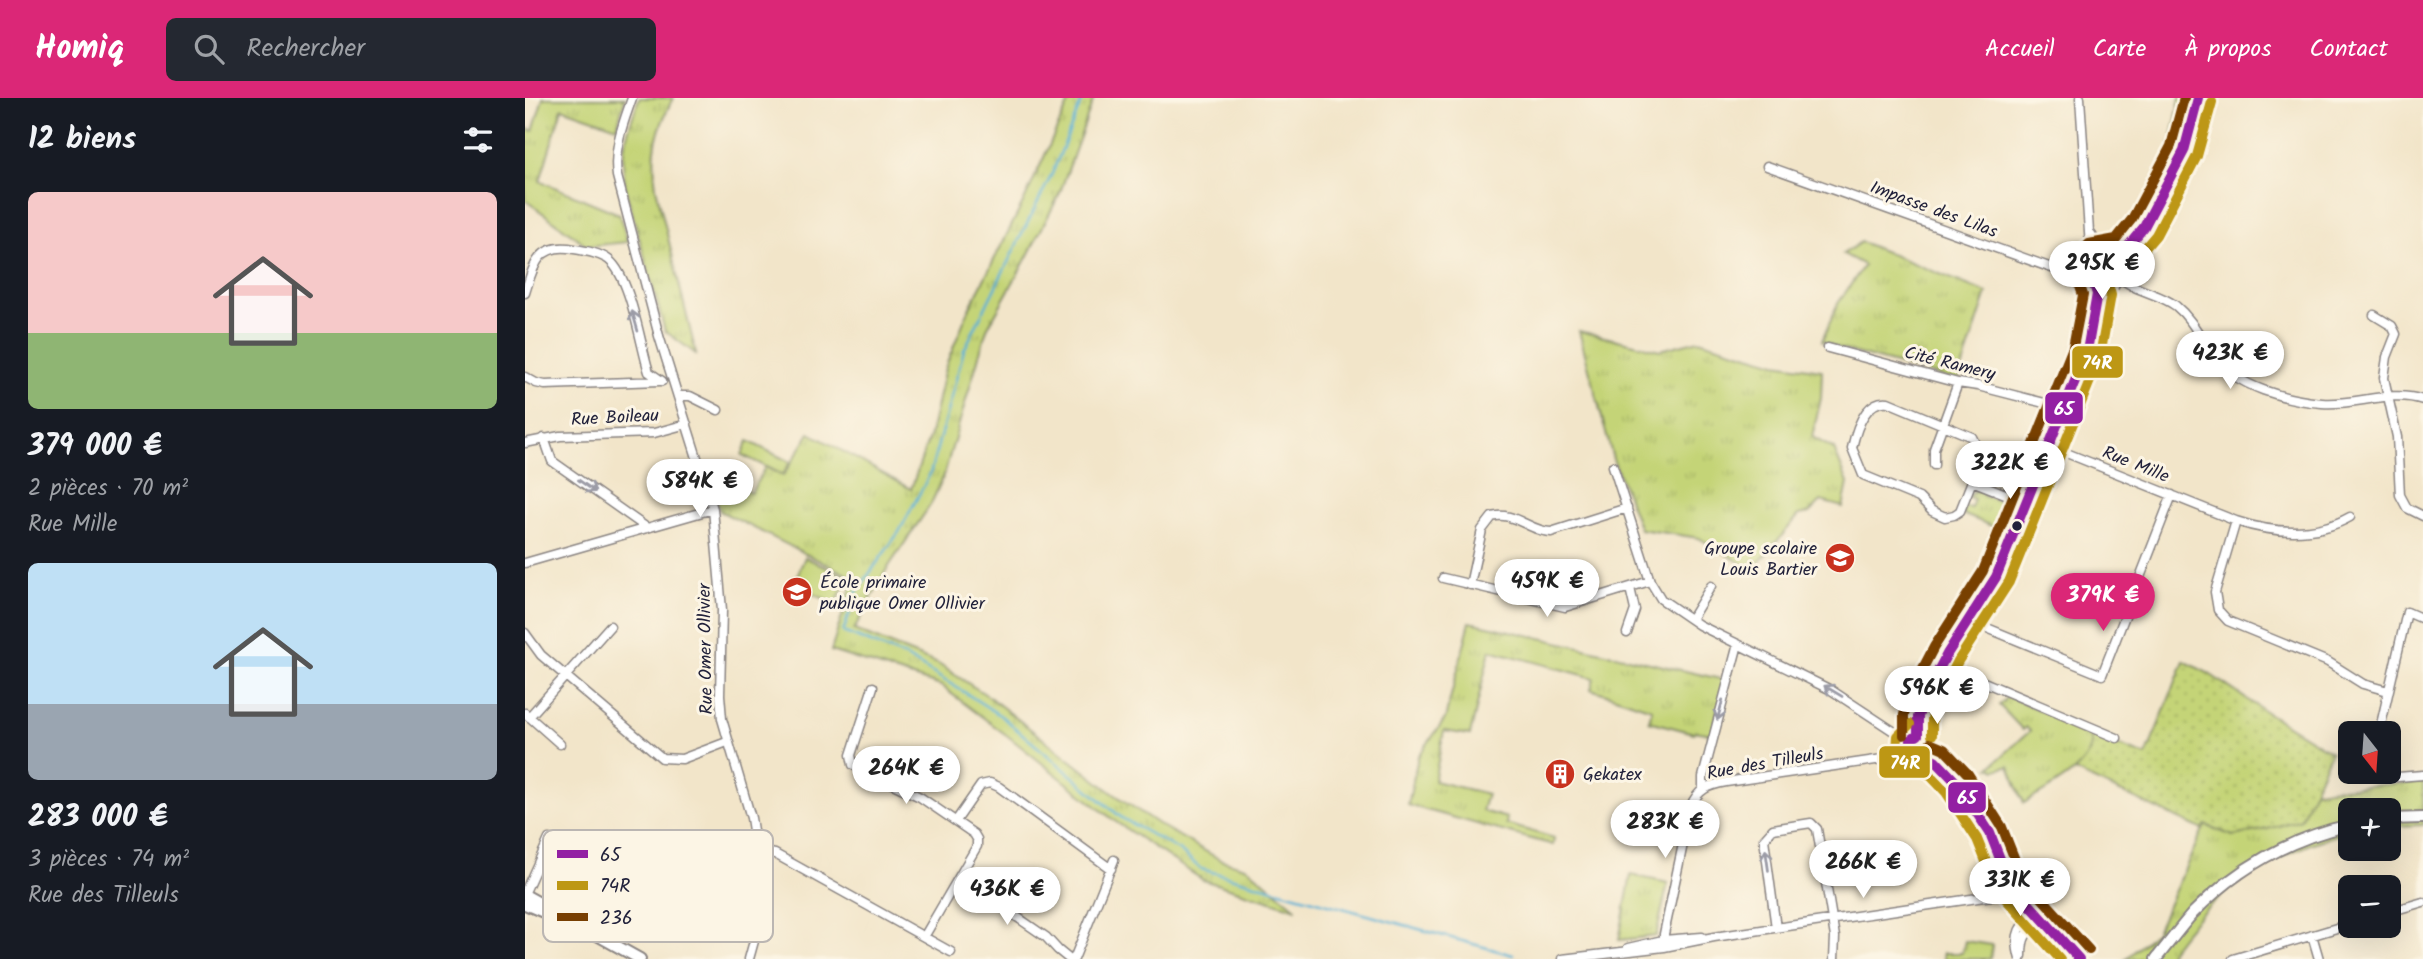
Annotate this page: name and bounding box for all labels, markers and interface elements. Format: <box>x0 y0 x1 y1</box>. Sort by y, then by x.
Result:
search box <box>166 18 656 81</box>
text: Homiq <box>35 23 124 76</box>
text: Rechercher <box>246 28 365 70</box>
icon: search <box>190 30 228 68</box>
text: Accueil <box>1985 30 2055 69</box>
text: Carte <box>2093 30 2146 69</box>
text: À propos <box>2184 30 2271 69</box>
text: Contact <box>2309 30 2388 69</box>
text: 12 biens <box>28 116 136 164</box>
icon: filters <box>459 121 497 159</box>
street label: Impasse des Lilas <box>1865 174 2002 247</box>
icon: home <box>200 238 326 364</box>
pin: 295K € <box>2045 242 2159 301</box>
text: 295K € <box>2065 246 2139 282</box>
one-way arrow <box>628 311 641 333</box>
pin: 423K € <box>2173 331 2287 391</box>
text: 423K € <box>2192 336 2268 372</box>
street label: Cité Ramery <box>1901 339 1999 390</box>
line badge: 74R <box>2071 345 2124 379</box>
text: 74R <box>2082 349 2113 379</box>
line badge: 65 <box>2044 391 2084 425</box>
text: 65 <box>2054 395 2075 425</box>
street label: Rue Boileau <box>570 402 660 435</box>
text: 379 000 € <box>28 423 162 471</box>
street label: Rue Mille <box>2098 439 2173 492</box>
pin: 322K € <box>1953 442 2067 501</box>
text: 322K € <box>1972 446 2048 482</box>
pin: 584K € <box>643 460 757 519</box>
text: 584K € <box>662 464 738 500</box>
text: 2 pièces · 70 m² <box>28 471 188 507</box>
one-way arrow <box>577 479 596 493</box>
text: Rue Mille <box>28 507 117 543</box>
unlabelled marker <box>2010 519 2024 533</box>
place label: Groupe scolaire Louis Bartier <box>1704 535 1818 585</box>
school or university icon: Groupe scolaire Louis Bartier <box>1823 541 1857 575</box>
pin: 459K € <box>1490 560 1604 619</box>
text: 459K € <box>1510 564 1584 600</box>
place label: École primaire publique Omer Ollivier <box>819 569 986 619</box>
pin: 379K € <box>2046 574 2160 633</box>
school or university icon: École primaire publique Omer Ollivier <box>780 575 814 609</box>
text: 379K € <box>2067 578 2139 614</box>
street label: Rue Omer Ollivier <box>691 582 722 715</box>
icon: home <box>200 609 326 735</box>
pin: 596K € <box>1880 666 1994 726</box>
text: 596K € <box>1900 671 1974 707</box>
one-way arrow <box>1823 684 1843 698</box>
one-way arrow <box>1713 699 1726 721</box>
north arrow <box>2338 721 2401 784</box>
map controls <box>2338 721 2401 938</box>
street label: Rue des Tilleuls <box>1705 740 1826 789</box>
line badge: 74R <box>1878 745 1931 779</box>
pin: 264K € <box>849 746 963 806</box>
text: 74R <box>1890 749 1921 779</box>
text: 264K € <box>868 751 944 787</box>
building icon: Gekatex <box>1543 757 1577 791</box>
place label: Gekatex <box>1583 761 1642 790</box>
line badge: 65 <box>1947 781 1987 814</box>
text: 65 <box>1957 784 1978 814</box>
text: 283 000 € <box>28 794 168 842</box>
button: + <box>2338 798 2401 861</box>
pin: 283K € <box>1608 800 1722 860</box>
text: 283K € <box>1627 805 1703 841</box>
legend <box>543 830 773 942</box>
pin: 266K € <box>1806 840 1920 900</box>
text: 65 <box>600 841 623 871</box>
text: 3 pièces · 74 m² <box>28 842 189 878</box>
text: 266K € <box>1825 845 1901 881</box>
one-way arrow <box>1760 849 1773 872</box>
pin: 331K € <box>1963 858 2077 918</box>
text: 331K € <box>1985 863 2055 899</box>
pin: 436K € <box>950 868 1064 927</box>
text: 74R <box>600 872 630 902</box>
text: 436K € <box>970 872 1044 908</box>
button: − <box>2338 875 2401 938</box>
text: Rue des Tilleuls <box>28 878 179 914</box>
text: 236 <box>600 904 632 934</box>

